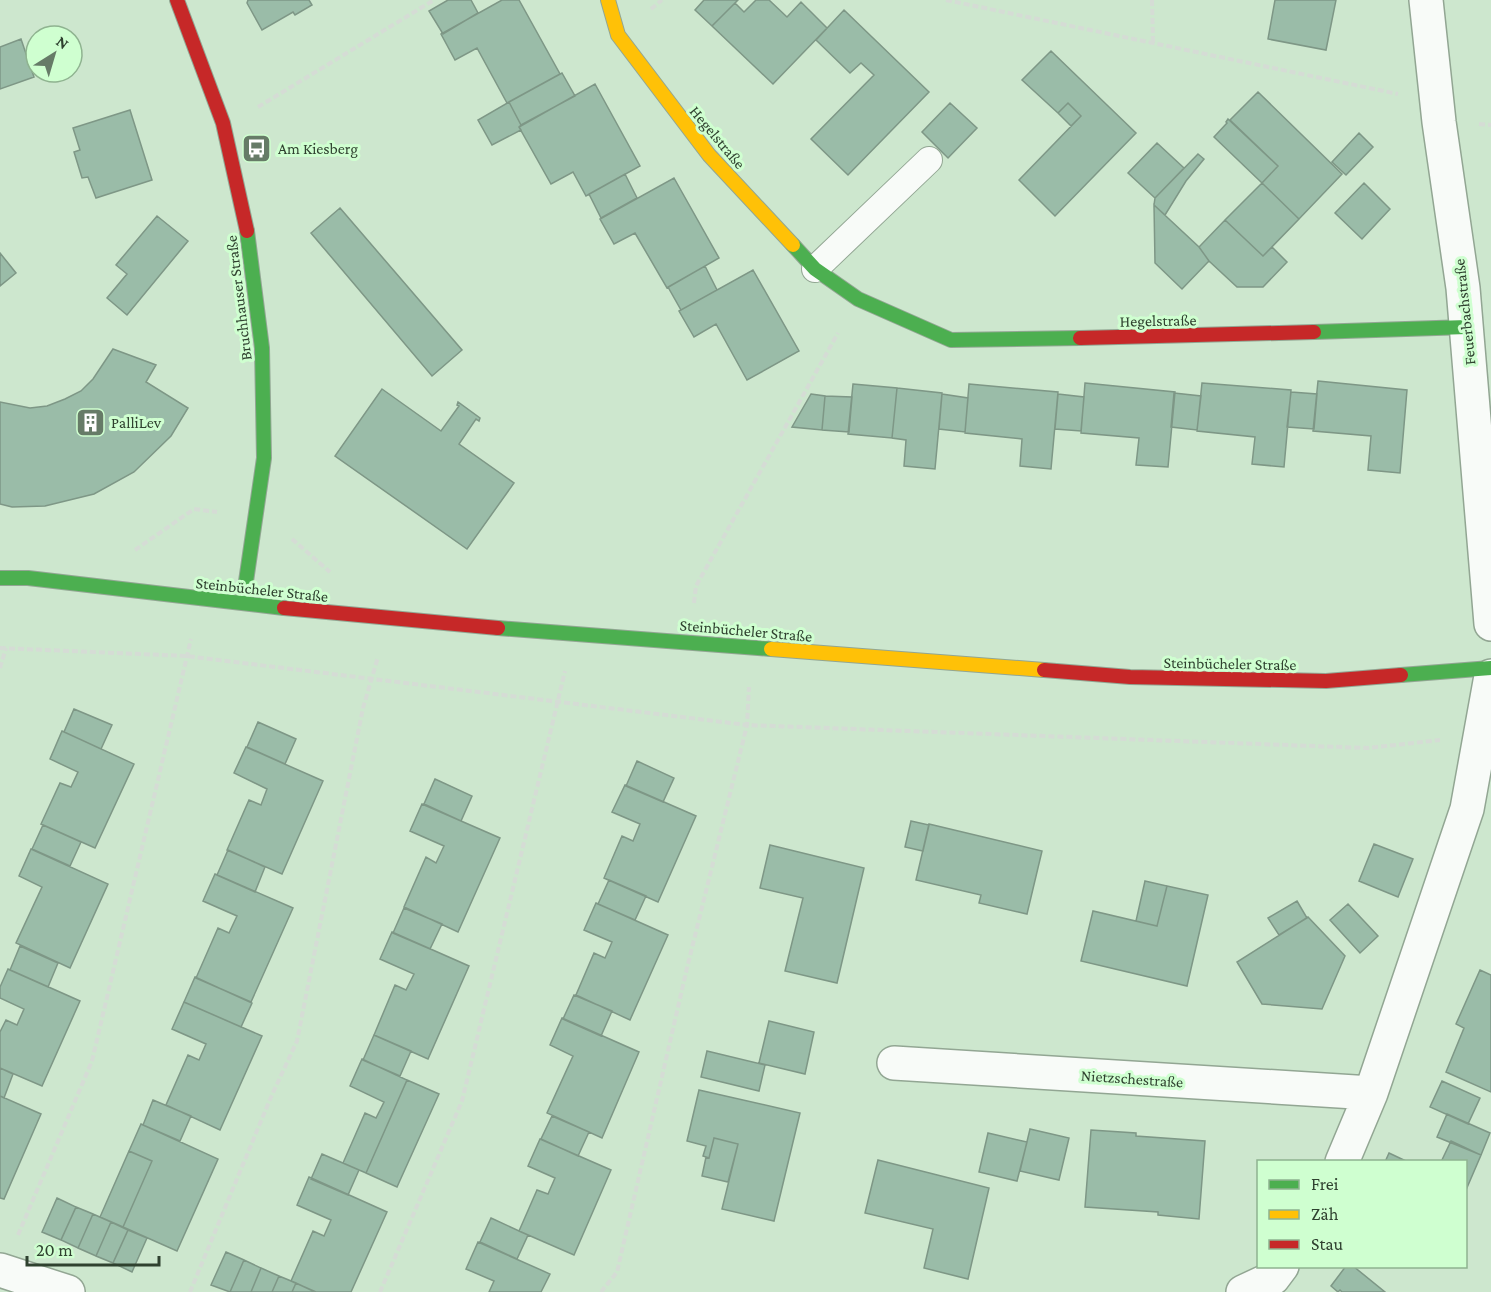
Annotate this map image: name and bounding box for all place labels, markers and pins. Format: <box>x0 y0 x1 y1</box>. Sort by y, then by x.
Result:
bus stop icon: Am Kiesberg <box>241 132 273 164</box>
place label: Am Kiesberg <box>278 140 358 158</box>
building icon: PalliLev <box>74 406 106 438</box>
place label: PalliLev <box>111 414 162 431</box>

